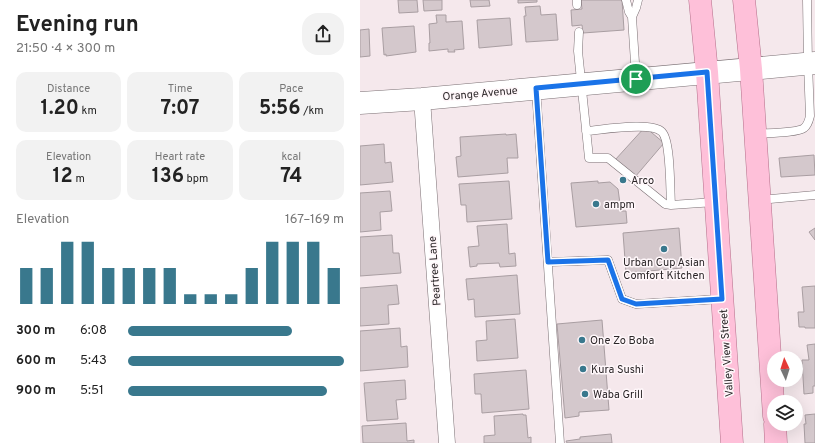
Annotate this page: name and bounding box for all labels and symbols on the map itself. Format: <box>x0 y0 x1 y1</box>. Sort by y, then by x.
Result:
pin <box>619 62 653 96</box>
street label: Orange Avenue <box>442 84 518 104</box>
place label: Arco <box>631 174 654 188</box>
marker: Arco <box>618 175 628 185</box>
place label: ampm <box>604 198 635 212</box>
marker: ampm <box>591 199 601 209</box>
street label: Peartree Lane <box>426 236 444 306</box>
marker: Urban Cup Asian Comfort Kitchen <box>659 244 669 254</box>
place label: Urban Cup Asian Comfort Kitchen <box>623 256 705 283</box>
street label: Valley View Street <box>717 308 737 397</box>
place label: One Zo Boba <box>590 334 654 348</box>
marker: One Zo Boba <box>577 335 587 345</box>
north arrow <box>767 351 803 387</box>
place label: Kura Sushi <box>591 363 644 377</box>
marker: Kura Sushi <box>578 364 588 374</box>
place label: Waba Grill <box>593 388 643 402</box>
marker: Waba Grill <box>580 389 590 399</box>

